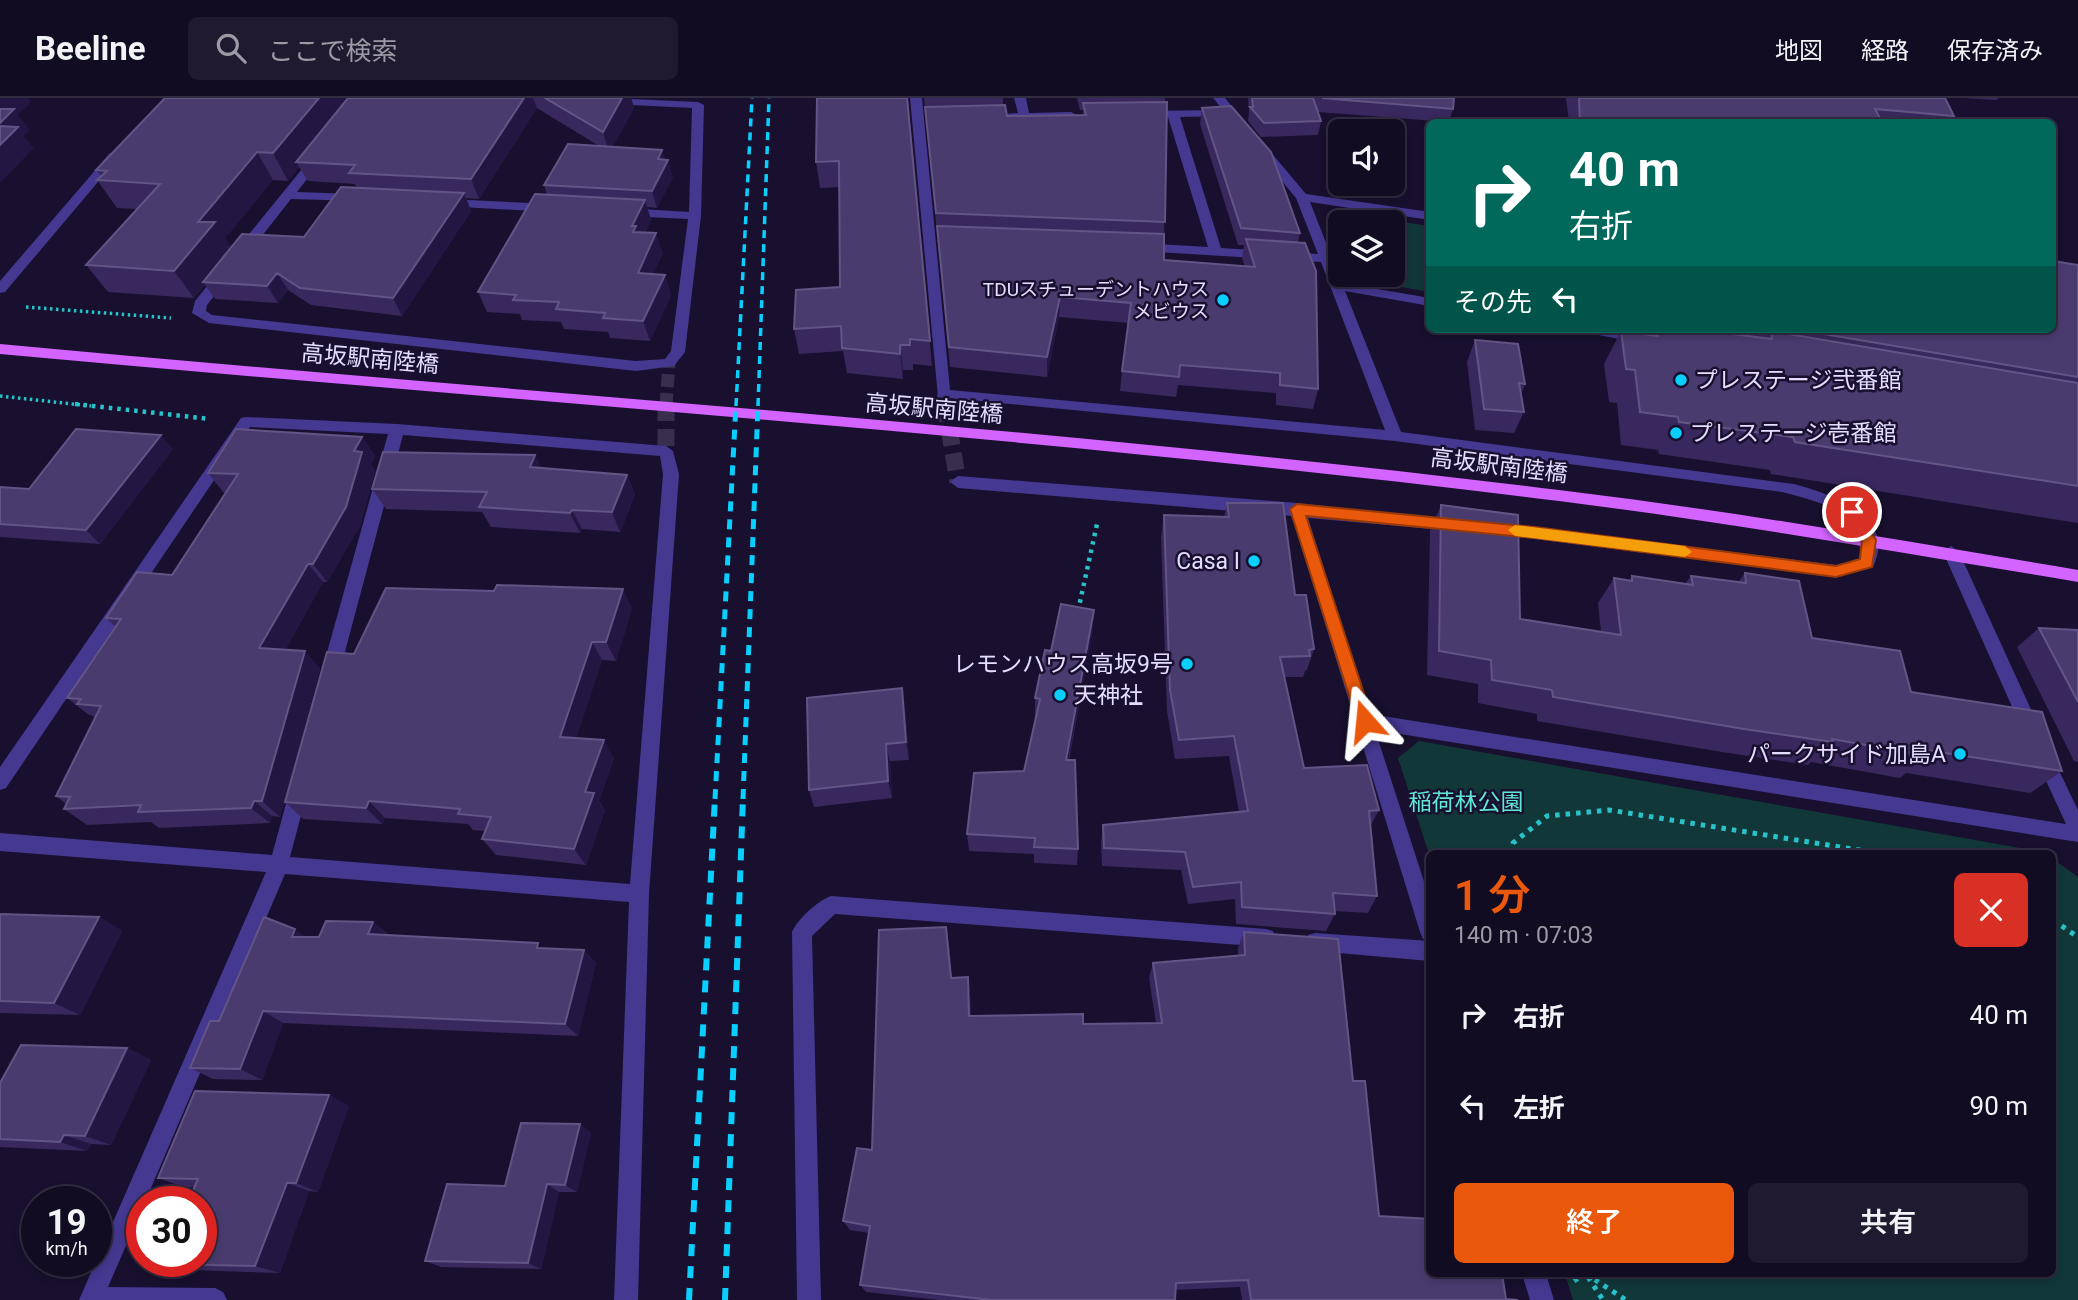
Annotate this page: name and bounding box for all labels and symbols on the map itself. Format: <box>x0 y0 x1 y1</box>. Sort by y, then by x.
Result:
place label: TDUスチューデントハウス メビウス <box>983 278 1209 323</box>
marker: TDUスチューデントハウス メビウス <box>1215 292 1231 308</box>
street label: 高坂駅南陸橋 <box>300 340 440 378</box>
place label: プレステージ弐番館 <box>1695 367 1902 394</box>
marker: プレステージ弐番館 <box>1673 372 1689 388</box>
street label: 高坂駅南陸橋 <box>864 390 1004 428</box>
place label: プレステージ壱番館 <box>1690 420 1897 447</box>
marker: プレステージ壱番館 <box>1668 425 1684 441</box>
street label: 高坂駅南陸橋 <box>1429 444 1569 488</box>
pin <box>1822 482 1882 542</box>
place label: Casa I <box>1176 548 1240 575</box>
marker: Casa I <box>1246 553 1262 569</box>
place label: レモンハウス高坂9号 <box>953 651 1173 678</box>
marker: レモンハウス高坂9号 <box>1179 656 1195 672</box>
place label: 天神社 <box>1074 682 1143 709</box>
position arrow <box>1328 684 1402 758</box>
marker: 天神社 <box>1052 687 1068 703</box>
place label: パークサイド加島A <box>1747 741 1946 768</box>
marker: パークサイド加島A <box>1952 746 1968 762</box>
park label: 稲荷林公園 <box>1409 789 1524 816</box>
speed limit sign: 30 <box>126 1186 217 1277</box>

